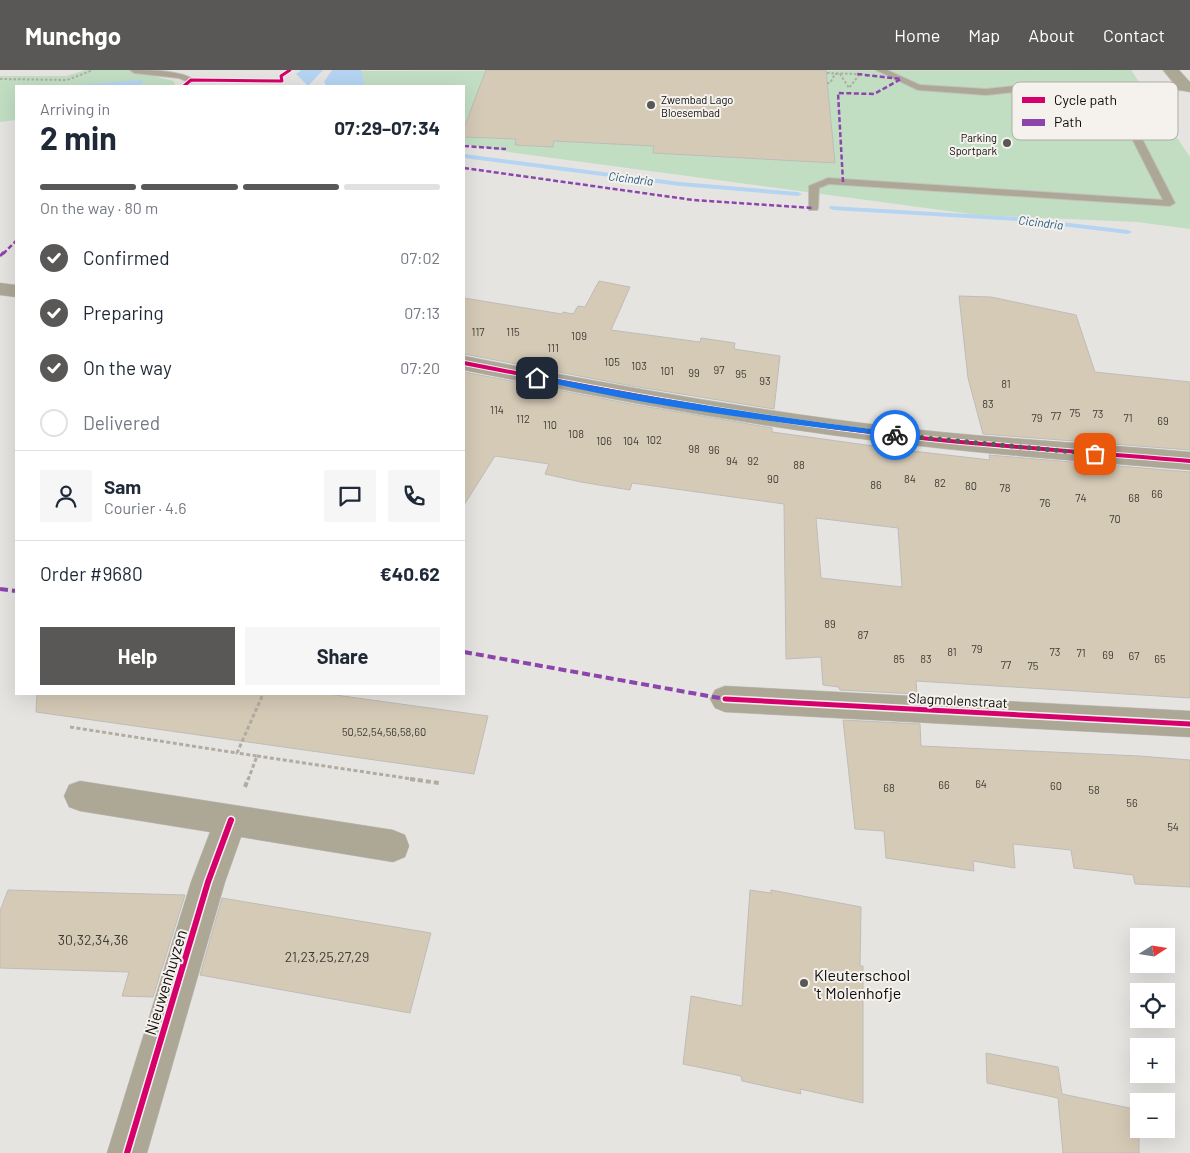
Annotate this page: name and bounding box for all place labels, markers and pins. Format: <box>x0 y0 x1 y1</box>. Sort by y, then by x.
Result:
place label: Zwembad Lago Bloesembad <box>661 93 733 119</box>
marker: Zwembad Lago Bloesembad <box>645 99 657 111</box>
place label: Parking Sportpark <box>949 131 997 157</box>
marker: Parking Sportpark <box>1001 137 1013 149</box>
pin <box>516 357 558 399</box>
pin <box>1074 433 1116 475</box>
place label: Kleuterschool 't Molenhofje <box>814 965 910 1002</box>
marker: Kleuterschool 't Molenhofje <box>798 977 810 989</box>

